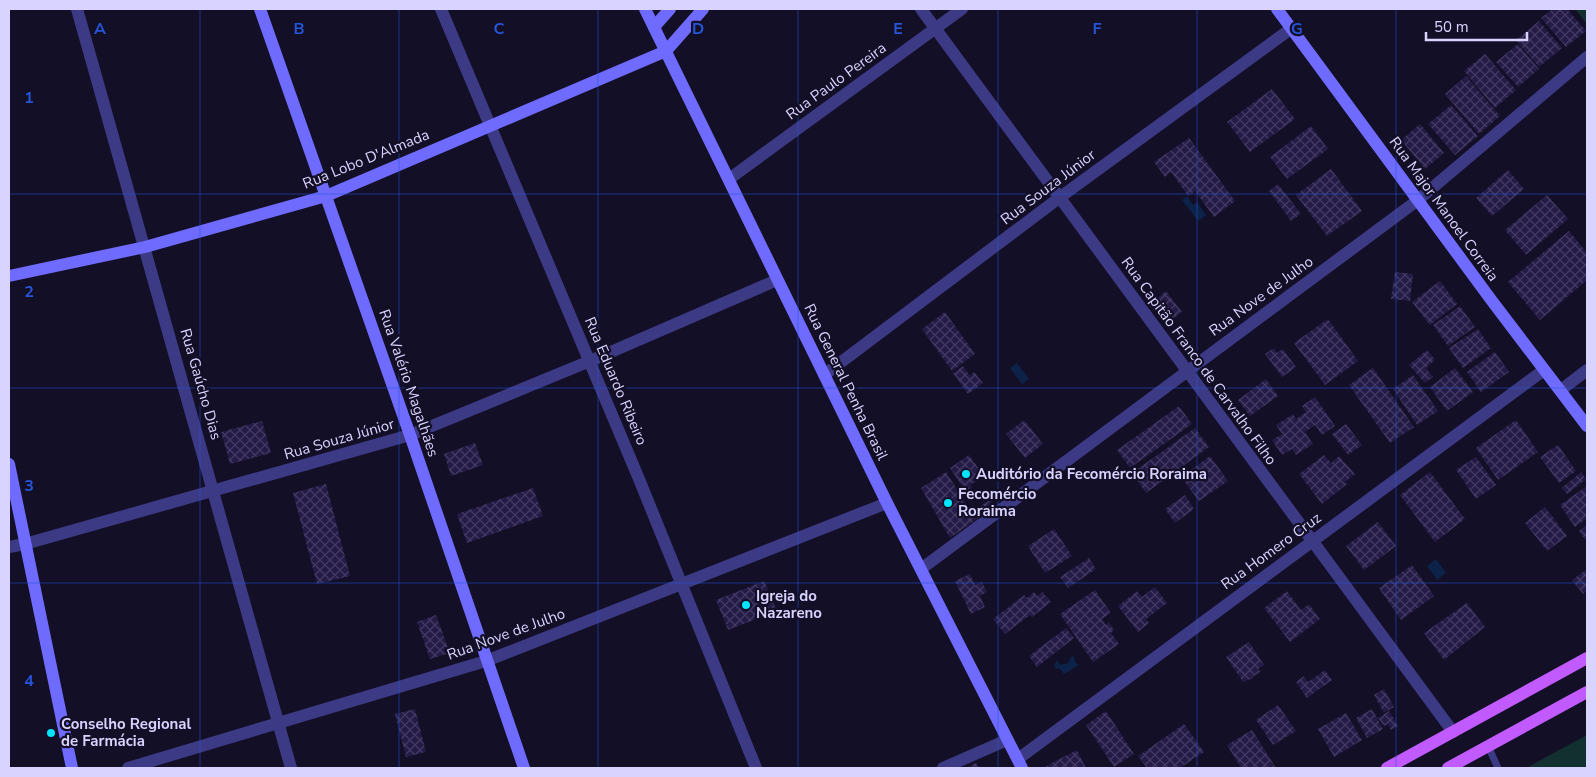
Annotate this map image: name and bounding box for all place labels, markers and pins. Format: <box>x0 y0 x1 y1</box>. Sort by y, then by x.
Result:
place label: Auditório da Fecomércio Roraima <box>976 464 1207 484</box>
marker: Auditório da Fecomércio Roraima <box>960 468 972 480</box>
place label: Fecomércio Roraima <box>958 484 1037 521</box>
marker: Fecomércio Roraima <box>942 497 954 509</box>
place label: Igreja do Nazareno <box>756 586 822 623</box>
marker: Igreja do Nazareno <box>740 599 752 611</box>
place label: Conselho Regional de Farmácia <box>61 714 192 751</box>
marker: Conselho Regional de Farmácia <box>45 727 57 739</box>

